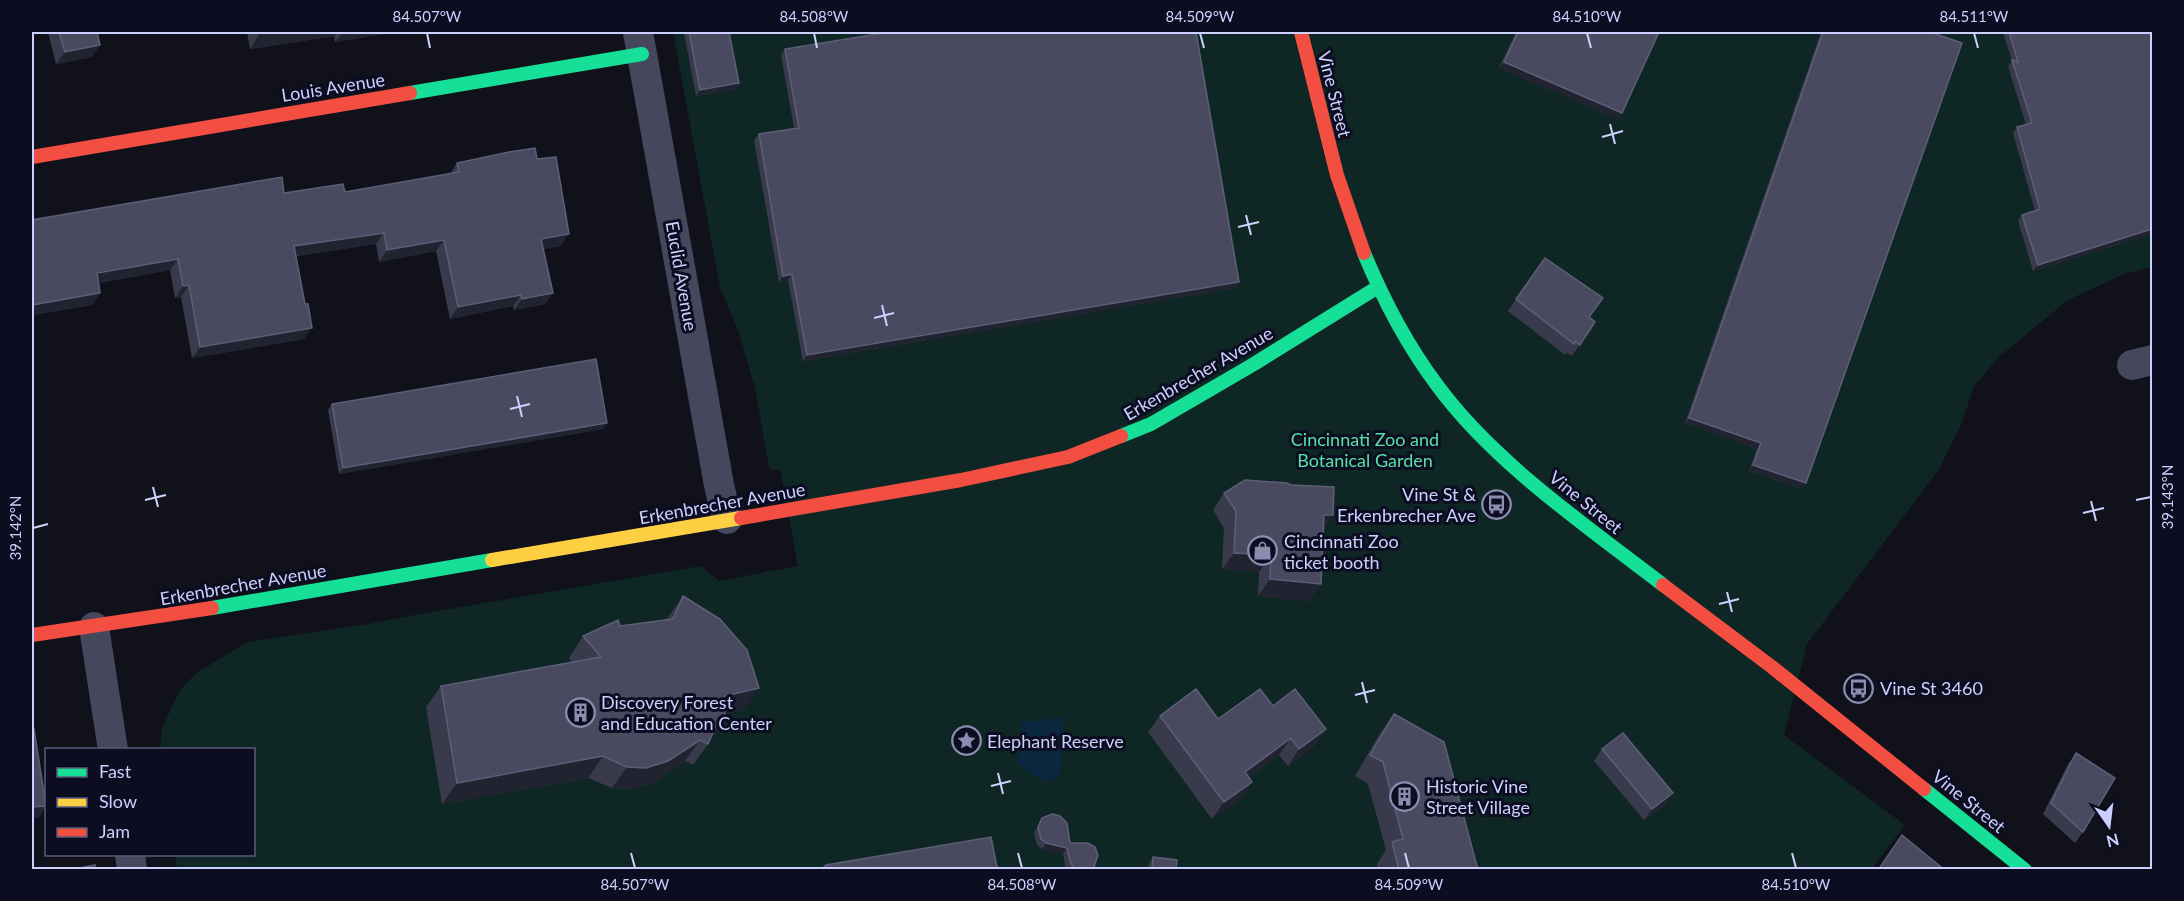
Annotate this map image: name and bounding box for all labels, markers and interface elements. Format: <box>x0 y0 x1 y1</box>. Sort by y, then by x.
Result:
text: 84.507°W <box>393 7 462 25</box>
text: 84.508°W <box>780 7 849 25</box>
text: 84.509°W <box>1166 7 1235 25</box>
text: 84.510°W <box>1553 7 1622 25</box>
text: 84.511°W <box>1940 7 2009 25</box>
street label: Vine Street <box>1314 49 1356 140</box>
street label: Louis Avenue <box>280 68 386 106</box>
street label: Euclid Avenue <box>662 219 702 333</box>
street label: Erkenbrecher Avenue <box>1120 321 1276 425</box>
park label: Cincinnati Zoo and Botanical Garden <box>1291 428 1439 471</box>
text: 39.143°N <box>2158 465 2176 529</box>
street label: Vine Street <box>1545 466 1628 539</box>
street label: Erkenbrecher Avenue <box>637 478 807 528</box>
place label: Vine St & Erkenbrecher Ave <box>1337 483 1476 526</box>
bus stop icon: Vine St & Erkenbrecher Ave <box>1481 488 1513 520</box>
text: 39.142°N <box>6 496 24 560</box>
place label: Cincinnati Zoo ticket booth <box>1284 530 1399 573</box>
shop icon: Cincinnati Zoo ticket booth <box>1247 535 1279 567</box>
street label: Erkenbrecher Avenue <box>158 559 328 609</box>
bus stop icon: Vine St 3460 <box>1843 672 1875 704</box>
place label: Vine St 3460 <box>1880 677 1983 699</box>
place label: Discovery Forest and Education Center <box>601 691 772 734</box>
building icon: Discovery Forest and Education Center <box>564 696 596 728</box>
place icon: Elephant Reserve <box>950 725 982 757</box>
place label: Elephant Reserve <box>987 730 1124 752</box>
legend <box>45 748 255 856</box>
text: Fast <box>99 760 132 782</box>
street label: Vine Street <box>1928 765 2011 838</box>
place label: Historic Vine Street Village <box>1426 775 1530 818</box>
building icon: Historic Vine Street Village <box>1389 780 1421 812</box>
text: Slow <box>99 790 137 812</box>
north arrow <box>2079 796 2139 856</box>
text: Jam <box>99 820 130 842</box>
text: N <box>2104 830 2121 852</box>
text: 84.507°W <box>601 875 670 893</box>
text: 84.508°W <box>988 875 1057 893</box>
text: 84.509°W <box>1375 875 1444 893</box>
text: 84.510°W <box>1762 875 1831 893</box>

